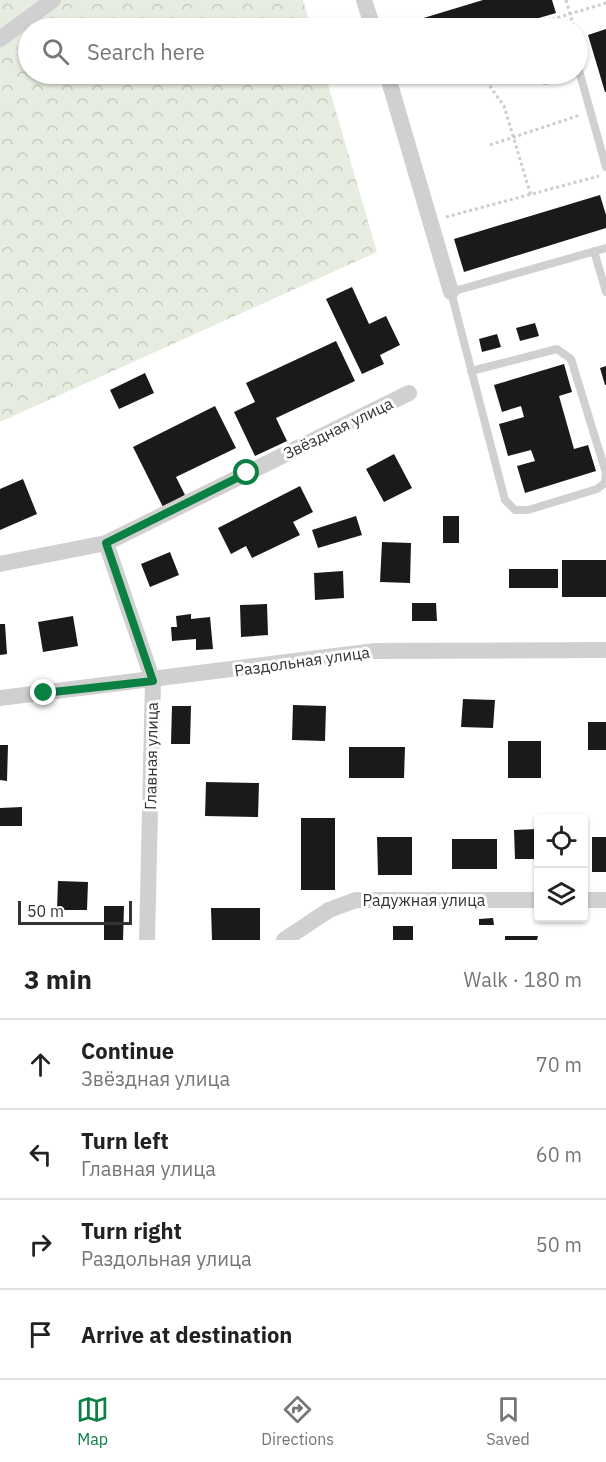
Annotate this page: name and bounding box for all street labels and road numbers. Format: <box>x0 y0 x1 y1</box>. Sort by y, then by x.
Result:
street label: Звёздная улица <box>280 393 396 463</box>
street label: Раздольная улица <box>233 642 371 680</box>
street label: Главная улица <box>140 701 162 810</box>
street label: Радужная улица <box>363 890 486 910</box>

